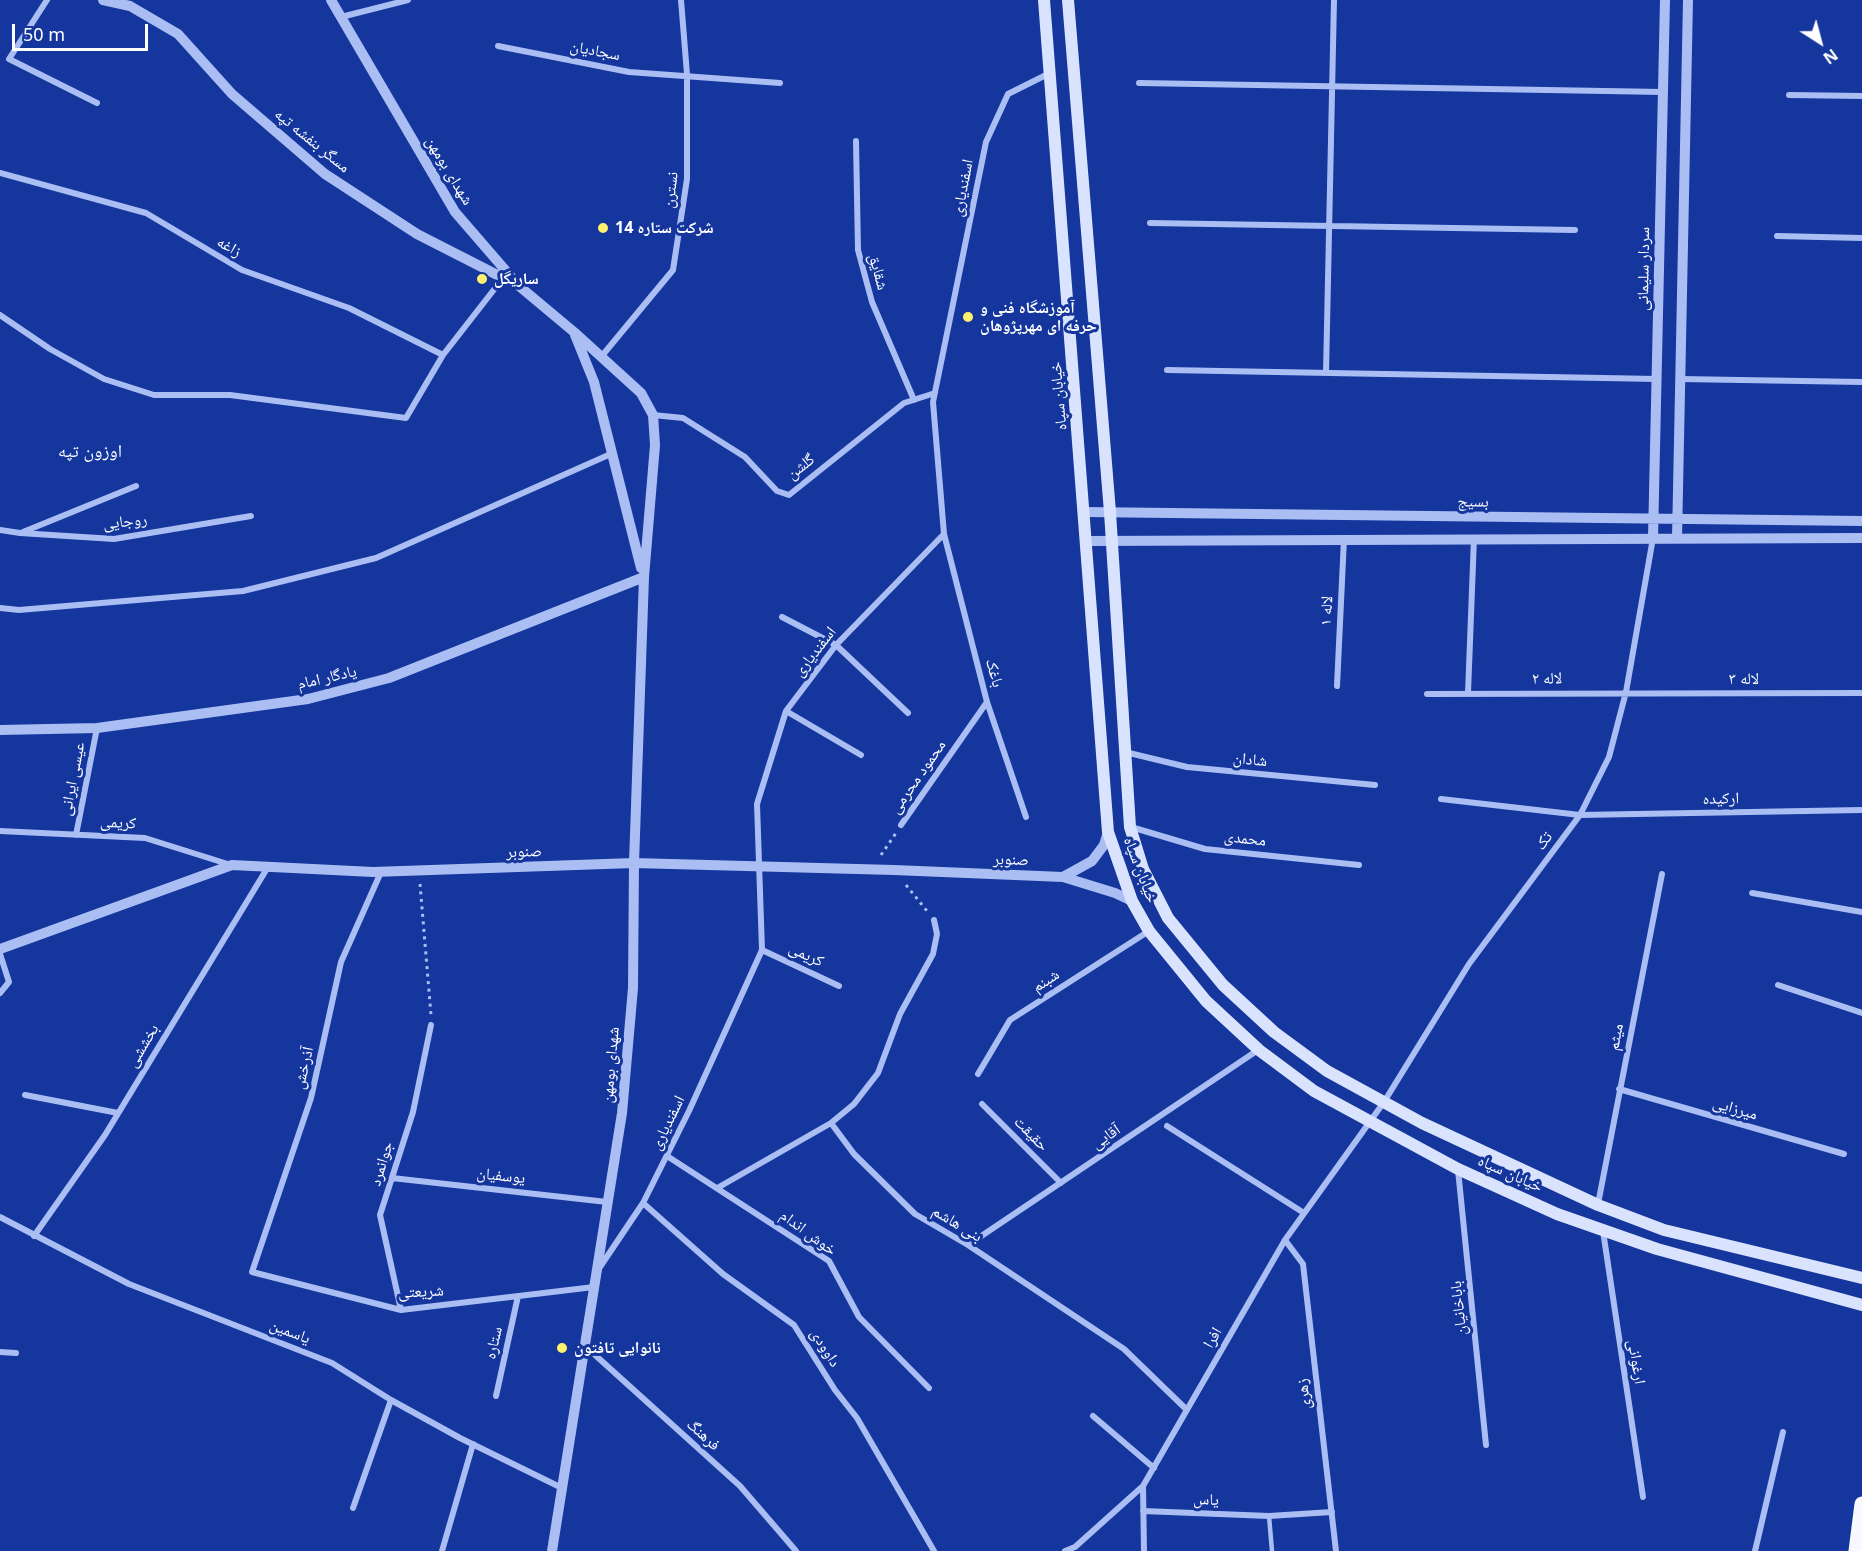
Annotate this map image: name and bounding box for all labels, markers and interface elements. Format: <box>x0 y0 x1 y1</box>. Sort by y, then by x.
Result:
scale bar <box>15 12 152 50</box>
north arrow <box>1790 12 1850 72</box>
text: 50 m <box>23 22 65 46</box>
street label: سجادیان <box>568 37 622 65</box>
text: N <box>1819 44 1842 69</box>
street label: مسگر بنفشه تپه <box>270 105 354 177</box>
street label: شهدای بومهن <box>421 133 477 209</box>
street label: اسفندیاری <box>948 158 978 218</box>
street label: نسترن <box>659 171 683 209</box>
place label: شرکت ستاره 14 <box>615 218 714 238</box>
marker: شرکت ستاره 14 <box>596 221 610 235</box>
street label: سردار سلیمانی <box>1634 227 1654 311</box>
street label: زاغه <box>213 232 245 262</box>
street label: شقایق <box>864 252 892 292</box>
place label: ساریگل <box>494 269 539 289</box>
marker: ساریگل <box>475 272 489 286</box>
place label: آموزشگاه فنی و حرفه ای مهرپژوهان <box>980 298 1097 336</box>
marker: آموزشگاه فنی و حرفه ای مهرپژوهان <box>961 310 975 324</box>
street label: خیابان سپاه <box>1046 361 1072 431</box>
district label: اوزون تپه <box>58 441 122 463</box>
street label: گلشن <box>783 450 819 484</box>
street label: بسیج <box>1457 492 1489 512</box>
street label: روجایی <box>102 510 148 534</box>
street label: لاله ۱ <box>1317 595 1337 627</box>
street label: اسفندیاری <box>789 623 841 681</box>
street label: باغک <box>981 657 1007 689</box>
street label: یادگار امام <box>296 662 358 694</box>
street label: لاله ۲ <box>1532 669 1562 689</box>
street label: لاله ۳ <box>1729 669 1759 689</box>
street label: محمود محرمی <box>886 736 950 818</box>
street label: عیسی ایرانی <box>56 741 90 817</box>
street label: شادان <box>1232 749 1268 771</box>
street label: ارکیده <box>1703 789 1739 809</box>
street label: کریمی <box>99 812 137 834</box>
street label: محمدی <box>1223 827 1267 851</box>
street label: تک <box>1531 828 1557 854</box>
street label: خیابان سپاه <box>1119 834 1161 906</box>
street label: صنوبر <box>506 842 542 862</box>
street label: صنوبر <box>993 850 1029 870</box>
street label: کریمی <box>786 939 826 971</box>
street label: شبنم <box>1029 965 1063 997</box>
street label: بخششی <box>123 1021 163 1071</box>
street label: میثم <box>1604 1022 1628 1052</box>
street label: شهدای بومهن <box>598 1026 624 1104</box>
street label: آذرخش <box>290 1045 318 1091</box>
street label: اسفندیاری <box>647 1093 689 1153</box>
street label: میرزایی <box>1710 1093 1760 1125</box>
street label: حقیقت <box>1010 1113 1052 1155</box>
street label: آقایی <box>1088 1120 1124 1154</box>
street label: جوانمرد <box>366 1139 398 1189</box>
street label: خیابان سپاه <box>1475 1151 1545 1197</box>
street label: یوسفیان <box>476 1164 526 1188</box>
street label: بنی هاشم <box>928 1202 986 1246</box>
street label: خوش اندام <box>776 1206 840 1260</box>
street label: باباخانیان <box>1447 1280 1471 1336</box>
street label: شریعتی <box>398 1281 444 1303</box>
street label: یاسمین <box>267 1316 313 1348</box>
street label: افرا <box>1199 1324 1227 1352</box>
street label: ستاره <box>481 1325 507 1361</box>
street label: داوودی <box>806 1325 844 1371</box>
place label: نانوایی تافتون <box>574 1338 661 1358</box>
street label: ارغوانی <box>1623 1338 1649 1386</box>
marker: نانوایی تافتون <box>555 1341 569 1355</box>
street label: زهری <box>1293 1378 1315 1410</box>
street label: فرهنگ <box>682 1415 724 1455</box>
street label: یاس <box>1193 1490 1219 1510</box>

